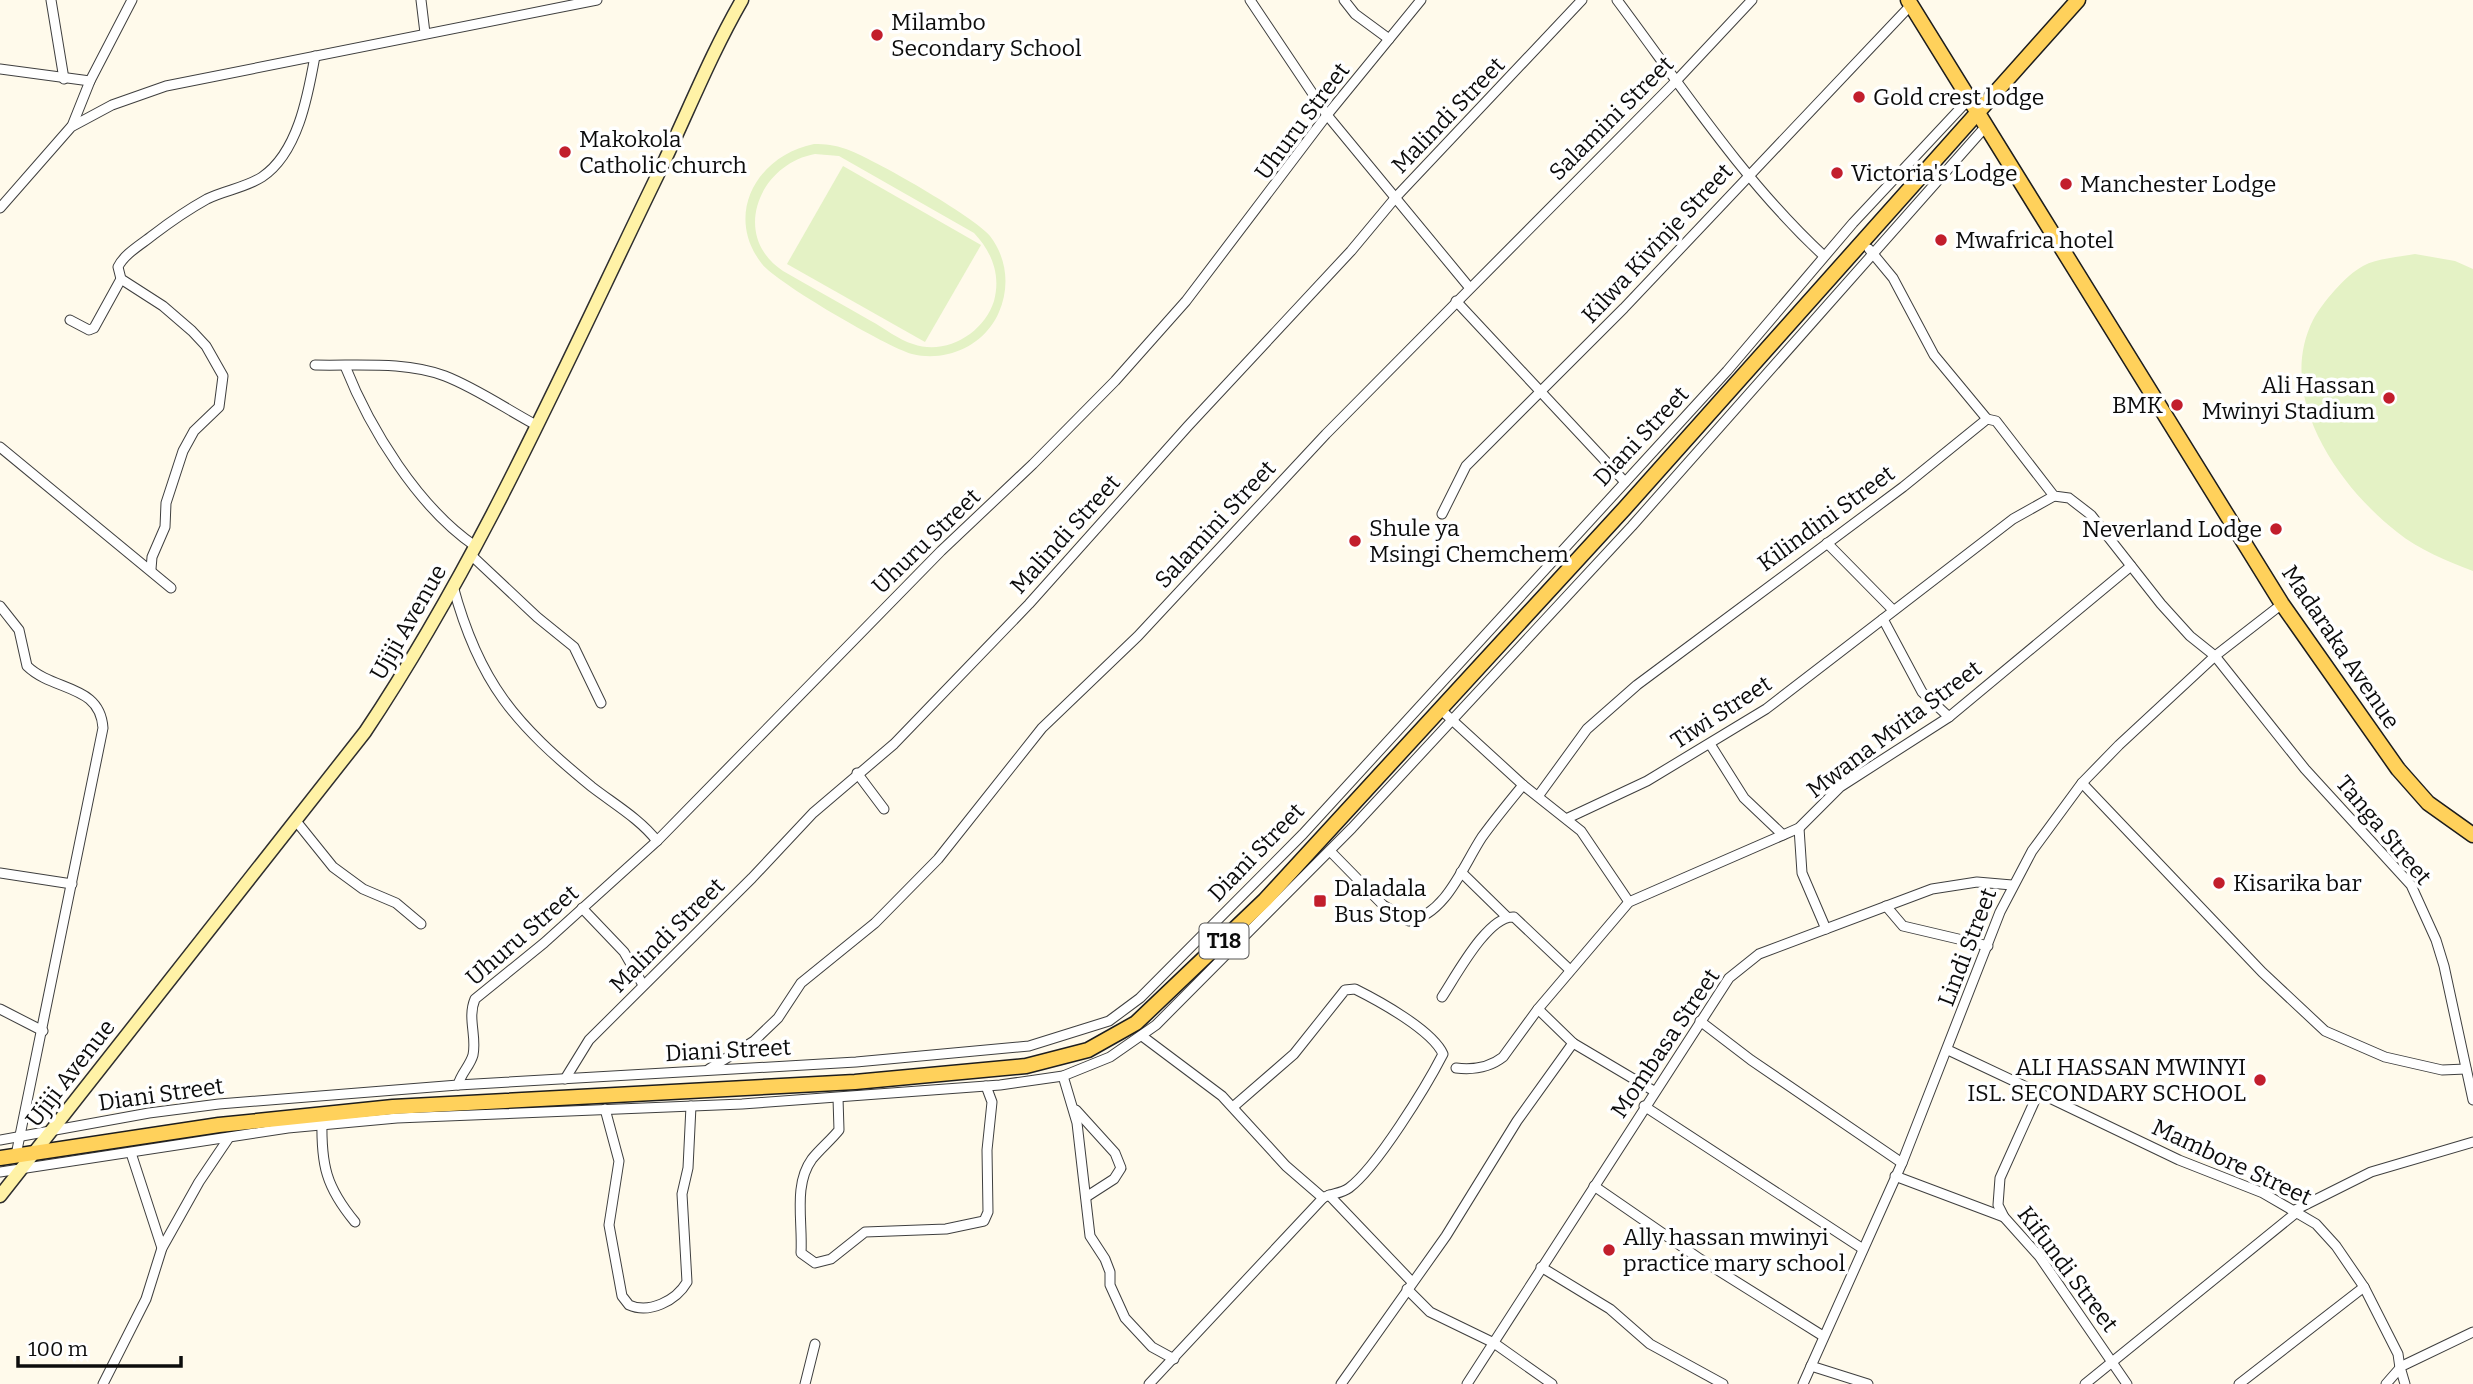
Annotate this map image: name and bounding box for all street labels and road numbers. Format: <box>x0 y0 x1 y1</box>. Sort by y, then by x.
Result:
street label: Salamini Street <box>1543 50 1679 186</box>
street label: Malindi Street <box>1386 51 1510 179</box>
street label: Uhuru Street <box>1249 57 1355 185</box>
street label: Kilwa Kivinje Street <box>1576 157 1738 329</box>
street label: Diani Street <box>1588 380 1694 492</box>
street label: Salamini Street <box>1149 454 1281 594</box>
street label: Kilindini Street <box>1752 459 1900 577</box>
street label: Malindi Street <box>1004 469 1126 599</box>
street label: Uhuru Street <box>866 482 986 600</box>
street label: Ujiji Avenue <box>364 559 452 685</box>
street label: Madaraka Avenue <box>2276 560 2406 734</box>
street label: Mwana Mvita Street <box>1801 654 1987 804</box>
street label: Tiwi Street <box>1666 669 1776 755</box>
street label: Tanga Street <box>2330 770 2438 890</box>
street label: Diani Street <box>1202 797 1310 907</box>
street label: Malindi Street <box>604 872 730 998</box>
street label: Uhuru Street <box>460 879 584 991</box>
street label: Lindi Street <box>1932 884 2002 1010</box>
road number: T18 <box>1200 923 1248 958</box>
street label: Mombasa Street <box>1605 963 1725 1123</box>
street label: Ujiji Avenue <box>19 1014 121 1132</box>
street label: Diani Street <box>664 1033 792 1067</box>
street label: Diani Street <box>97 1071 225 1117</box>
street label: Mambore Street <box>2148 1113 2316 1211</box>
street label: Kifundi Street <box>2012 1201 2124 1337</box>

